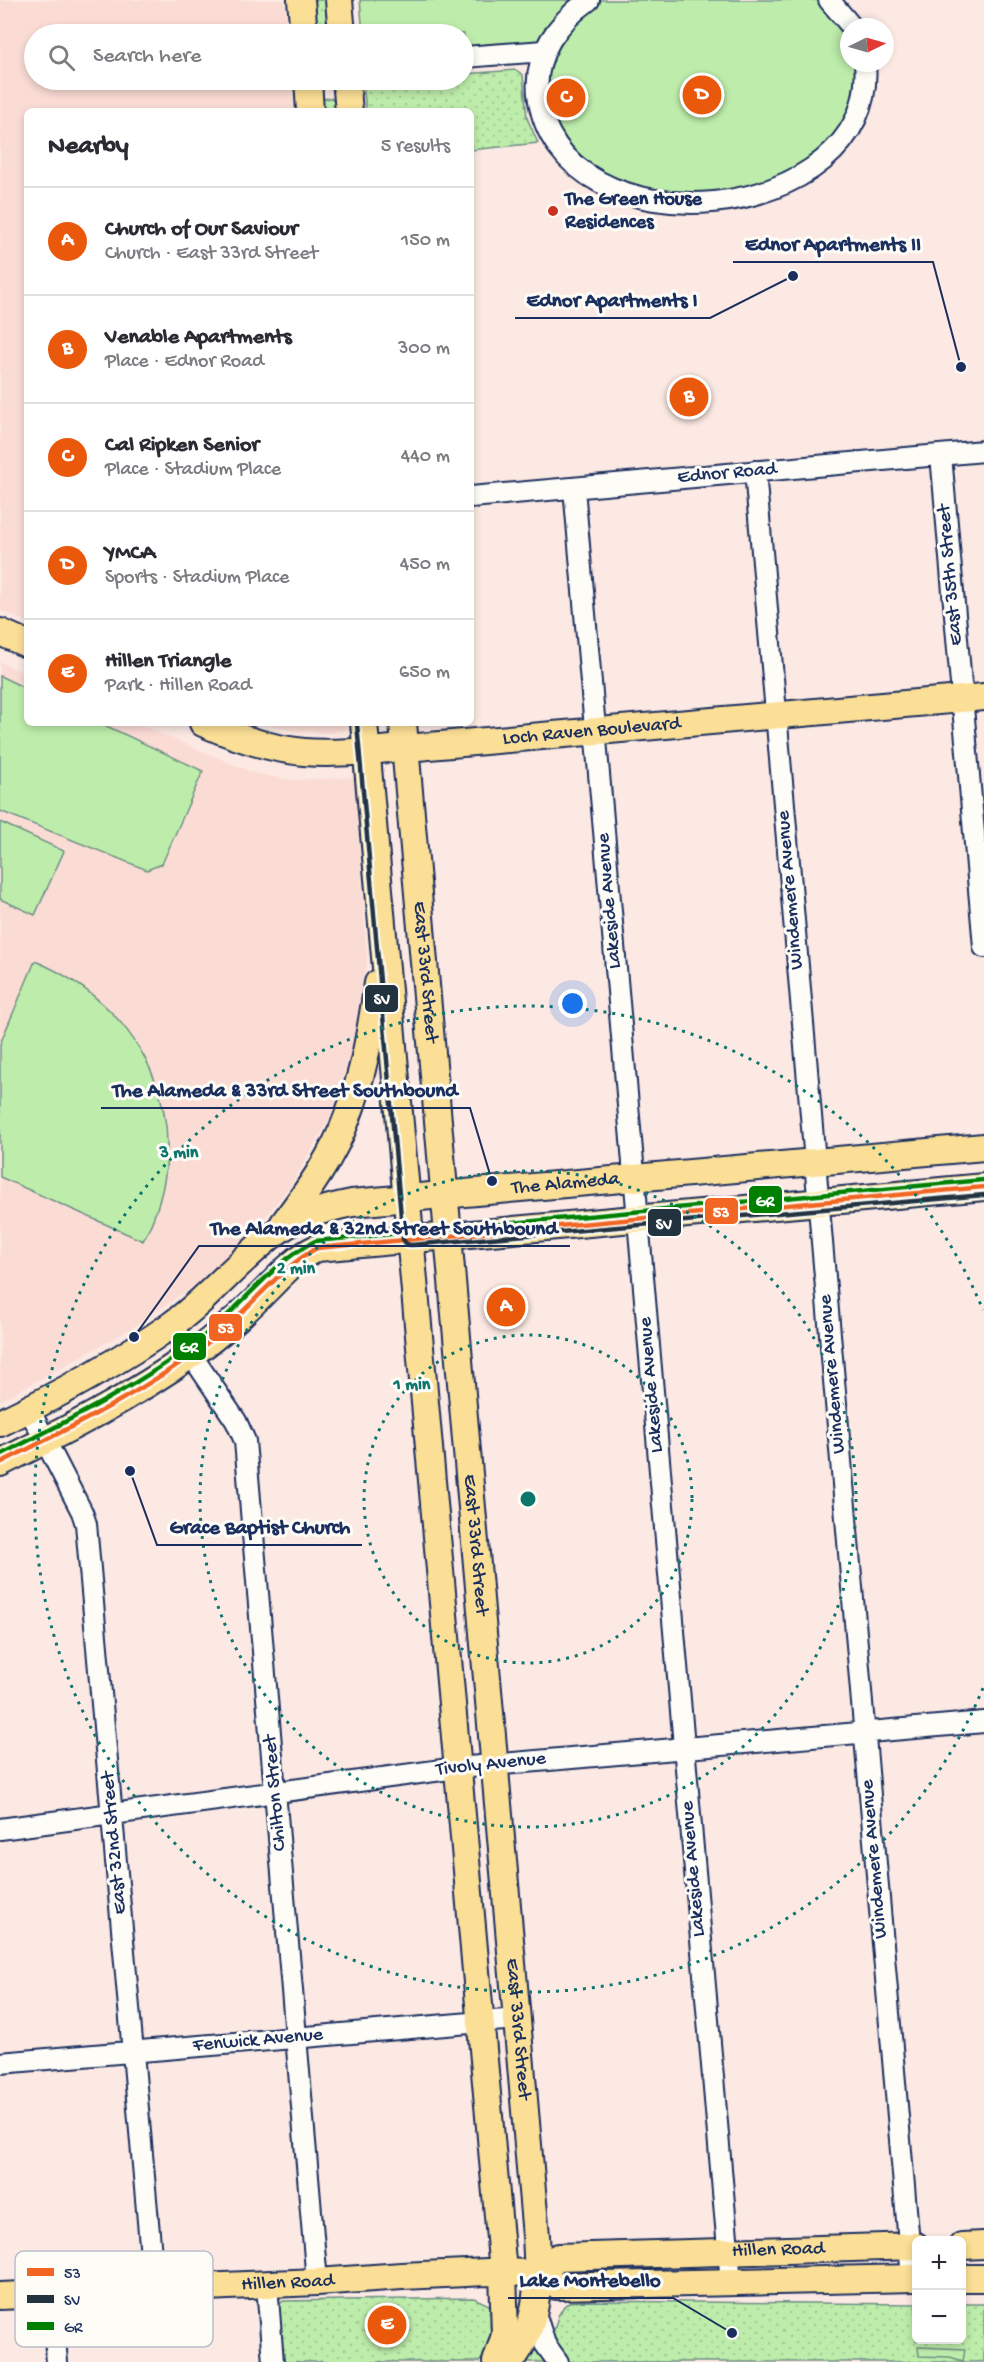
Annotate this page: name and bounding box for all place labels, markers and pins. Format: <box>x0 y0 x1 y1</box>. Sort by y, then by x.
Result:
pin: D <box>682 72 722 118</box>
pin: C <box>546 76 586 120</box>
place label: The Green House Residences <box>563 189 703 235</box>
marker: The Green House Residences <box>546 204 560 218</box>
callout: Ednor Apartments II <box>733 223 933 262</box>
callout: Ednor Apartments I <box>515 279 710 318</box>
pin: B <box>670 374 708 420</box>
callout: The Alameda & 33rd Street Southbound <box>101 1069 470 1108</box>
callout: The Alameda & 32nd Street Southbound <box>199 1207 570 1246</box>
pin: A <box>486 1284 526 1330</box>
centre of rings <box>518 1489 538 1509</box>
callout: Grace Baptist Church <box>157 1506 362 1545</box>
callout: Lake Montebello <box>508 2259 673 2298</box>
pin: E <box>368 2302 406 2348</box>

